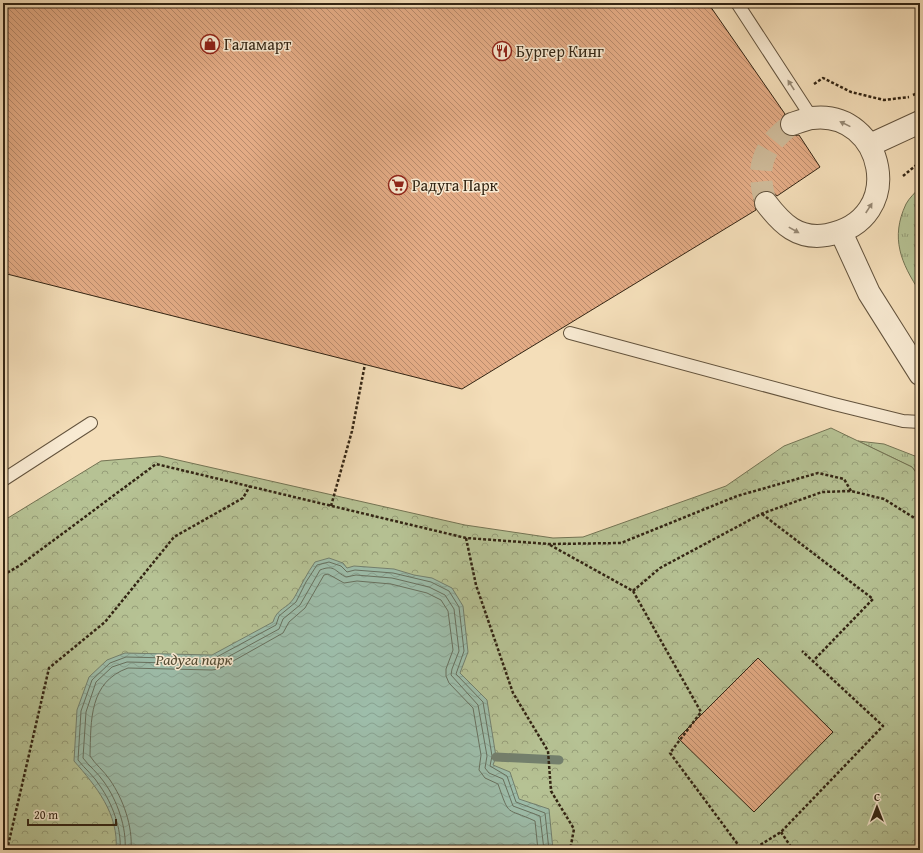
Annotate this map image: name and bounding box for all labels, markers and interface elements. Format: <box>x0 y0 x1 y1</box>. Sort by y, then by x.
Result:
place label: Галамарт <box>224 32 291 56</box>
shop icon: Галамарт <box>199 33 221 55</box>
place label: Бургер Кинг <box>516 39 604 63</box>
restaurant icon: Бургер Кинг <box>491 40 513 62</box>
one-way arrow <box>787 80 795 90</box>
one-way arrow <box>839 121 850 127</box>
place label: Радуга Парк <box>412 173 499 197</box>
supermarket icon: Радуга Парк <box>387 174 409 196</box>
one-way arrow <box>866 202 873 213</box>
one-way arrow <box>788 226 800 233</box>
park label: Радуга парк <box>154 647 233 671</box>
north arrow <box>857 787 897 827</box>
text: С <box>874 789 880 805</box>
scale bar <box>28 801 116 827</box>
text: 20 m <box>34 806 58 823</box>

